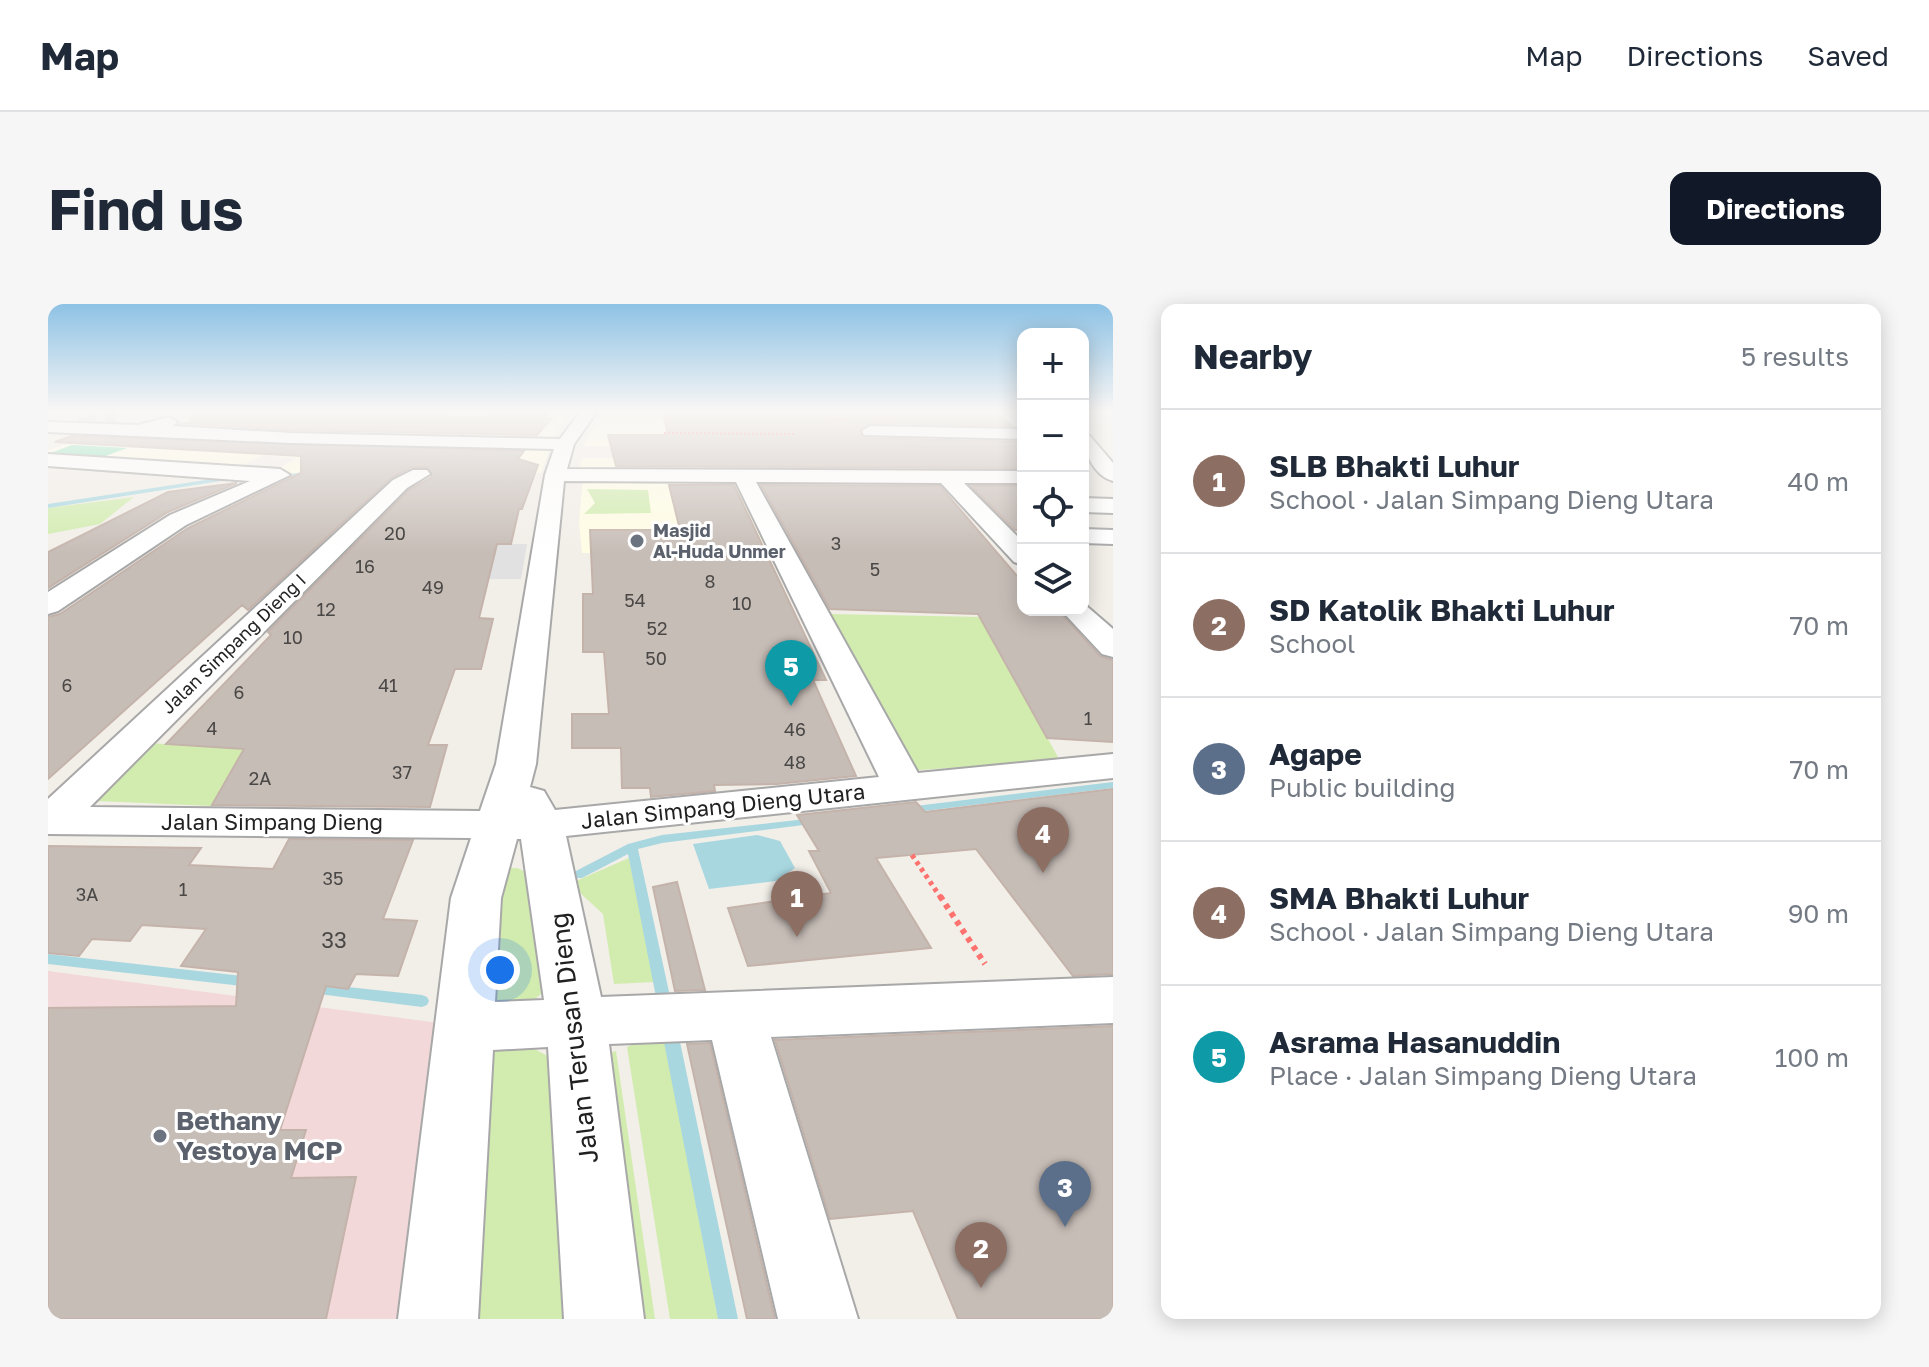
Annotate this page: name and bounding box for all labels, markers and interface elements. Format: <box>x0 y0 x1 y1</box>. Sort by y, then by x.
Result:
text: Map <box>40 33 119 78</box>
text: Map <box>1525 39 1582 72</box>
text: Directions <box>1626 39 1763 72</box>
text: Saved <box>1807 39 1889 72</box>
button: Directions <box>1670 172 1881 245</box>
text: Find us <box>48 175 244 242</box>
map controls <box>1017 328 1089 616</box>
button: + <box>1017 328 1089 400</box>
text: Nearby <box>1193 336 1313 376</box>
text: 5 results <box>1741 341 1849 372</box>
button: − <box>1017 400 1089 472</box>
text: SLB Bhakti Luhur <box>1269 448 1519 484</box>
text: 1 <box>1212 466 1226 497</box>
text: 40 m <box>1788 466 1849 497</box>
button: locate <box>1017 472 1089 544</box>
text: School · Jalan Simpang Dieng Utara <box>1269 484 1714 515</box>
place label: Masjid Al-Huda Unmer <box>653 519 786 562</box>
house number: 20 <box>384 522 406 544</box>
marker: Masjid Al-Huda Unmer <box>628 532 646 550</box>
house number: 3 <box>831 532 841 554</box>
button: layers <box>1017 544 1089 616</box>
house number: 16 <box>355 555 375 577</box>
house number: 5 <box>870 558 880 580</box>
street label: Jalan Simpang Dieng I <box>157 569 310 718</box>
house number: 8 <box>705 570 715 592</box>
house number: 49 <box>422 576 444 598</box>
house number: 54 <box>624 589 646 611</box>
house number: 10 <box>732 592 752 614</box>
text: SD Katolik Bhakti Luhur <box>1269 592 1615 628</box>
house number: 12 <box>316 598 336 620</box>
text: 2 <box>1211 610 1227 641</box>
text: 70 m <box>1790 610 1849 641</box>
house number: 52 <box>647 617 667 639</box>
house number: 10 <box>283 626 303 648</box>
text: School <box>1269 628 1355 659</box>
pin: 5 <box>765 640 817 706</box>
house number: 50 <box>645 647 667 669</box>
house number: 6 <box>62 674 72 696</box>
house number: 41 <box>378 674 398 696</box>
house number: 6 <box>234 681 244 703</box>
house number: 1 <box>1084 707 1093 729</box>
house number: 4 <box>207 717 218 739</box>
house number: 46 <box>784 718 806 740</box>
text: Agape <box>1269 736 1362 772</box>
house number: 48 <box>784 751 806 773</box>
text: 3 <box>1211 754 1227 785</box>
text: 70 m <box>1790 754 1849 785</box>
house number: 37 <box>392 761 412 783</box>
house number: 2A <box>249 767 271 789</box>
text: Public building <box>1269 772 1455 803</box>
street label: Jalan Simpang Dieng Utara <box>579 777 866 834</box>
pin: 4 <box>1017 807 1069 873</box>
street label: Jalan Simpang Dieng <box>161 808 383 835</box>
house number: 35 <box>323 867 343 889</box>
pin: 1 <box>771 871 823 937</box>
house number: 1 <box>179 878 188 900</box>
text: SMA Bhakti Luhur <box>1269 880 1529 916</box>
house number: 3A <box>76 883 98 905</box>
text: 4 <box>1211 898 1227 929</box>
text: 90 m <box>1788 898 1849 929</box>
street label: Jalan Terusan Dieng <box>543 911 604 1165</box>
text: School · Jalan Simpang Dieng Utara <box>1269 916 1714 947</box>
house number: 33 <box>321 926 347 953</box>
your location <box>480 950 520 990</box>
text: Asrama Hasanuddin <box>1269 1024 1560 1060</box>
text: 5 <box>1211 1042 1227 1073</box>
text: 100 m <box>1775 1042 1849 1073</box>
text: Place · Jalan Simpang Dieng Utara <box>1269 1060 1697 1091</box>
place label: Bethany Yestoya MCP <box>176 1105 342 1166</box>
marker: Bethany Yestoya MCP <box>151 1127 169 1145</box>
pin: 3 <box>1039 1161 1091 1227</box>
pin: 2 <box>955 1222 1007 1288</box>

